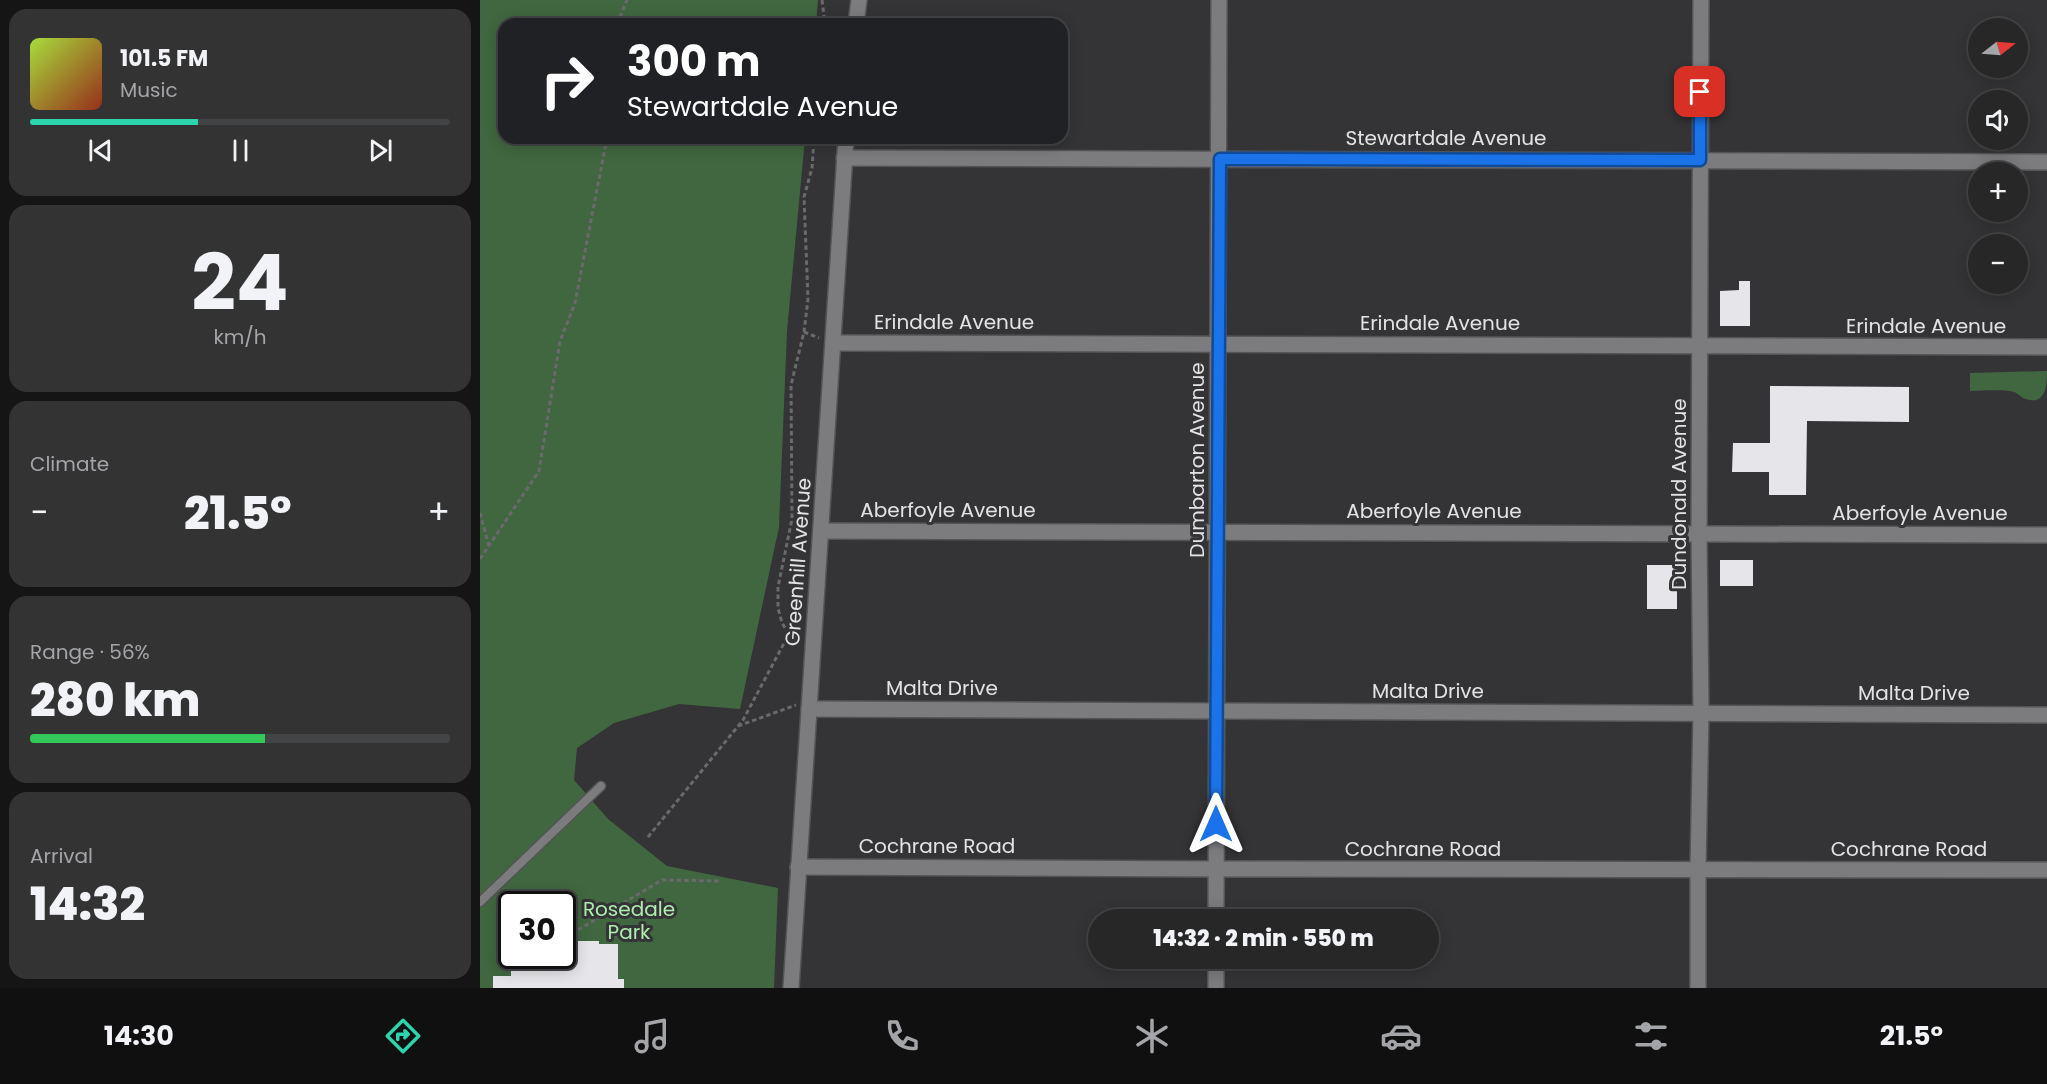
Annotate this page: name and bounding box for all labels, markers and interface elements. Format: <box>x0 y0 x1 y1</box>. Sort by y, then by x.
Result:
north arrow <box>1968 18 2028 78</box>
map controls <box>1968 18 2028 294</box>
text: 300 m <box>627 32 761 91</box>
icon: right <box>528 42 606 120</box>
text: 101.5 FM <box>120 43 208 74</box>
pin <box>1674 66 1725 117</box>
icon: arrive <box>1683 75 1716 108</box>
text: Music <box>120 76 178 104</box>
text: Stewartdale Avenue <box>627 88 898 125</box>
button: sound <box>1968 90 2028 150</box>
street label: Stewartdale Avenue <box>1346 124 1546 152</box>
icon: previous <box>84 134 117 167</box>
icon: pause <box>224 134 257 167</box>
icon: next <box>364 134 397 167</box>
button: + <box>1968 162 2028 222</box>
text: 24 <box>191 228 289 337</box>
button: − <box>1968 234 2028 294</box>
street label: Erindale Avenue <box>874 308 1034 336</box>
street label: Erindale Avenue <box>1360 309 1520 337</box>
street label: Erindale Avenue <box>1846 312 2006 340</box>
text: km/h <box>213 323 267 351</box>
street label: Dumbarton Avenue <box>1183 362 1211 558</box>
street label: Dundonald Avenue <box>1665 398 1693 590</box>
text: Climate <box>30 450 109 478</box>
street label: Greenhill Avenue <box>778 477 818 647</box>
text: 21.5° <box>184 482 292 545</box>
text: − <box>30 489 48 536</box>
text: + <box>427 489 450 536</box>
street label: Aberfoyle Avenue <box>860 496 1036 524</box>
street label: Aberfoyle Avenue <box>1346 497 1522 525</box>
street label: Aberfoyle Avenue <box>1832 499 2008 527</box>
text: Range · 56% <box>30 638 150 666</box>
text: 280 km <box>30 669 200 732</box>
street label: Malta Drive <box>886 674 998 702</box>
street label: Malta Drive <box>1372 677 1484 705</box>
street label: Malta Drive <box>1858 679 1970 707</box>
position arrow <box>1184 792 1248 856</box>
street label: Cochrane Road <box>859 832 1015 860</box>
street label: Cochrane Road <box>1345 835 1501 863</box>
street label: Cochrane Road <box>1831 835 1987 863</box>
text: Arrival <box>30 842 93 870</box>
text: 14:32 <box>30 873 145 936</box>
speed limit sign: 30 <box>498 891 576 969</box>
park label: Rosedale Park <box>583 895 675 946</box>
text: 14:32 · 2 min · 550 m <box>1153 923 1374 954</box>
icon: directions <box>382 1015 424 1057</box>
icon: music <box>631 1015 673 1057</box>
icon: phone <box>881 1015 923 1057</box>
icon: climate <box>1131 1015 1173 1057</box>
icon: car <box>1380 1015 1422 1057</box>
icon: filters <box>1630 1015 1672 1057</box>
text: 14:30 <box>104 1017 174 1054</box>
text: 21.5° <box>1880 1017 1943 1054</box>

